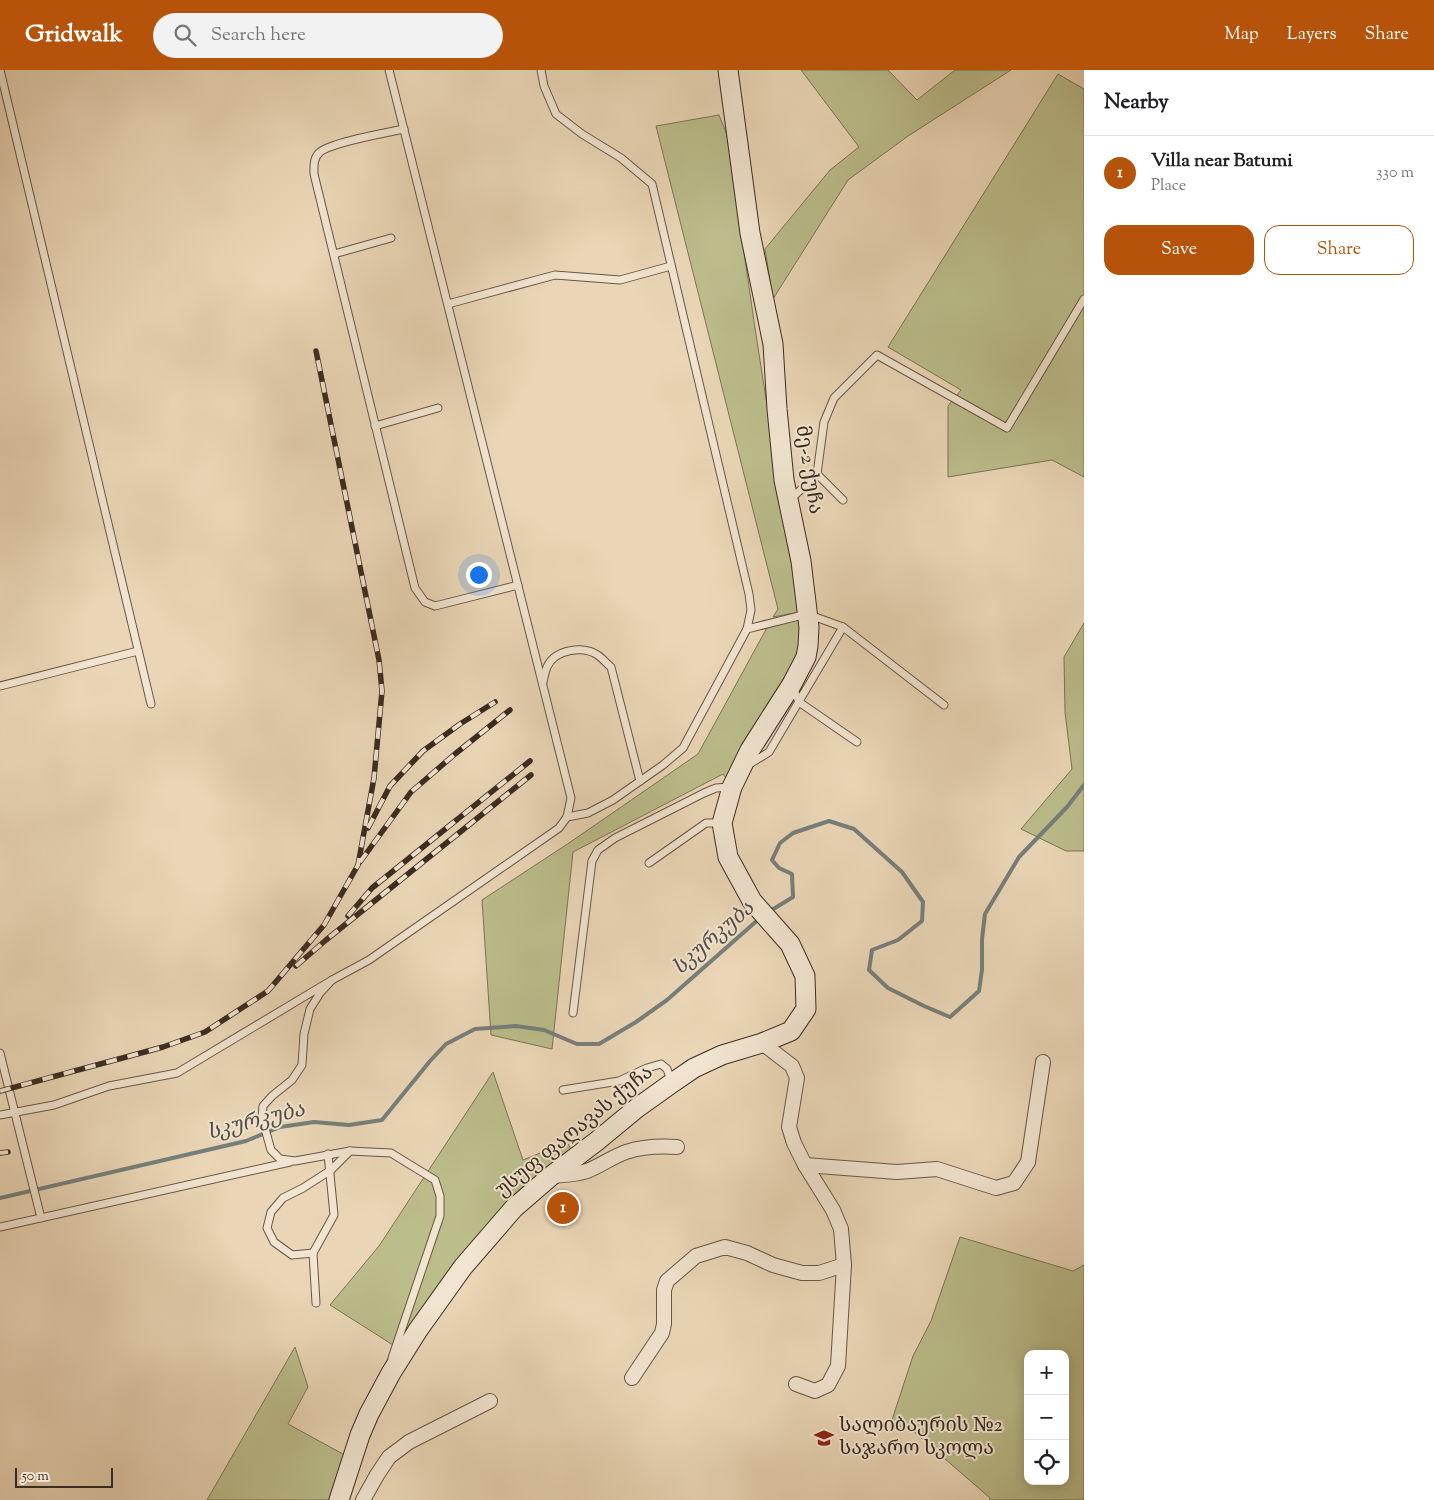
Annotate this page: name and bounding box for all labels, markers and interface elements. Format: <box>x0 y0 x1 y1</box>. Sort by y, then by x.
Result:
search box <box>153 13 503 58</box>
text: Gridwalk <box>25 18 123 52</box>
icon: search <box>171 21 199 49</box>
text: Search here <box>211 22 306 49</box>
text: Map <box>1224 22 1259 48</box>
text: Layers <box>1287 22 1337 48</box>
text: Share <box>1365 22 1409 48</box>
text: Nearby <box>1104 88 1169 118</box>
text: Villa near Batumi <box>1151 148 1293 175</box>
text: 1 <box>1117 162 1123 185</box>
text: 330 m <box>1376 162 1414 185</box>
text: Place <box>1151 175 1186 198</box>
button: Save <box>1104 225 1254 275</box>
button: Share <box>1264 225 1414 275</box>
street label: მე-2 ქუჩა <box>787 424 829 516</box>
your location <box>466 562 492 588</box>
water label: სკურკუბა <box>666 894 762 983</box>
street label: უსუფ ფაღავას ქუჩა <box>490 1059 660 1205</box>
water label: სკურკუბა <box>204 1095 309 1149</box>
pin: 1 <box>547 1189 579 1227</box>
map controls <box>1024 1350 1069 1485</box>
button: + <box>1024 1350 1069 1395</box>
button: − <box>1024 1395 1069 1440</box>
place label: სალიბაურის №2 საჯარო სკოლა <box>839 1412 1003 1464</box>
school or university icon: სალიბაურის №2 საჯარო სკოლა <box>813 1427 835 1449</box>
button: locate <box>1024 1440 1069 1485</box>
scale bar <box>15 1465 112 1488</box>
text: 50 m <box>22 1467 49 1487</box>

